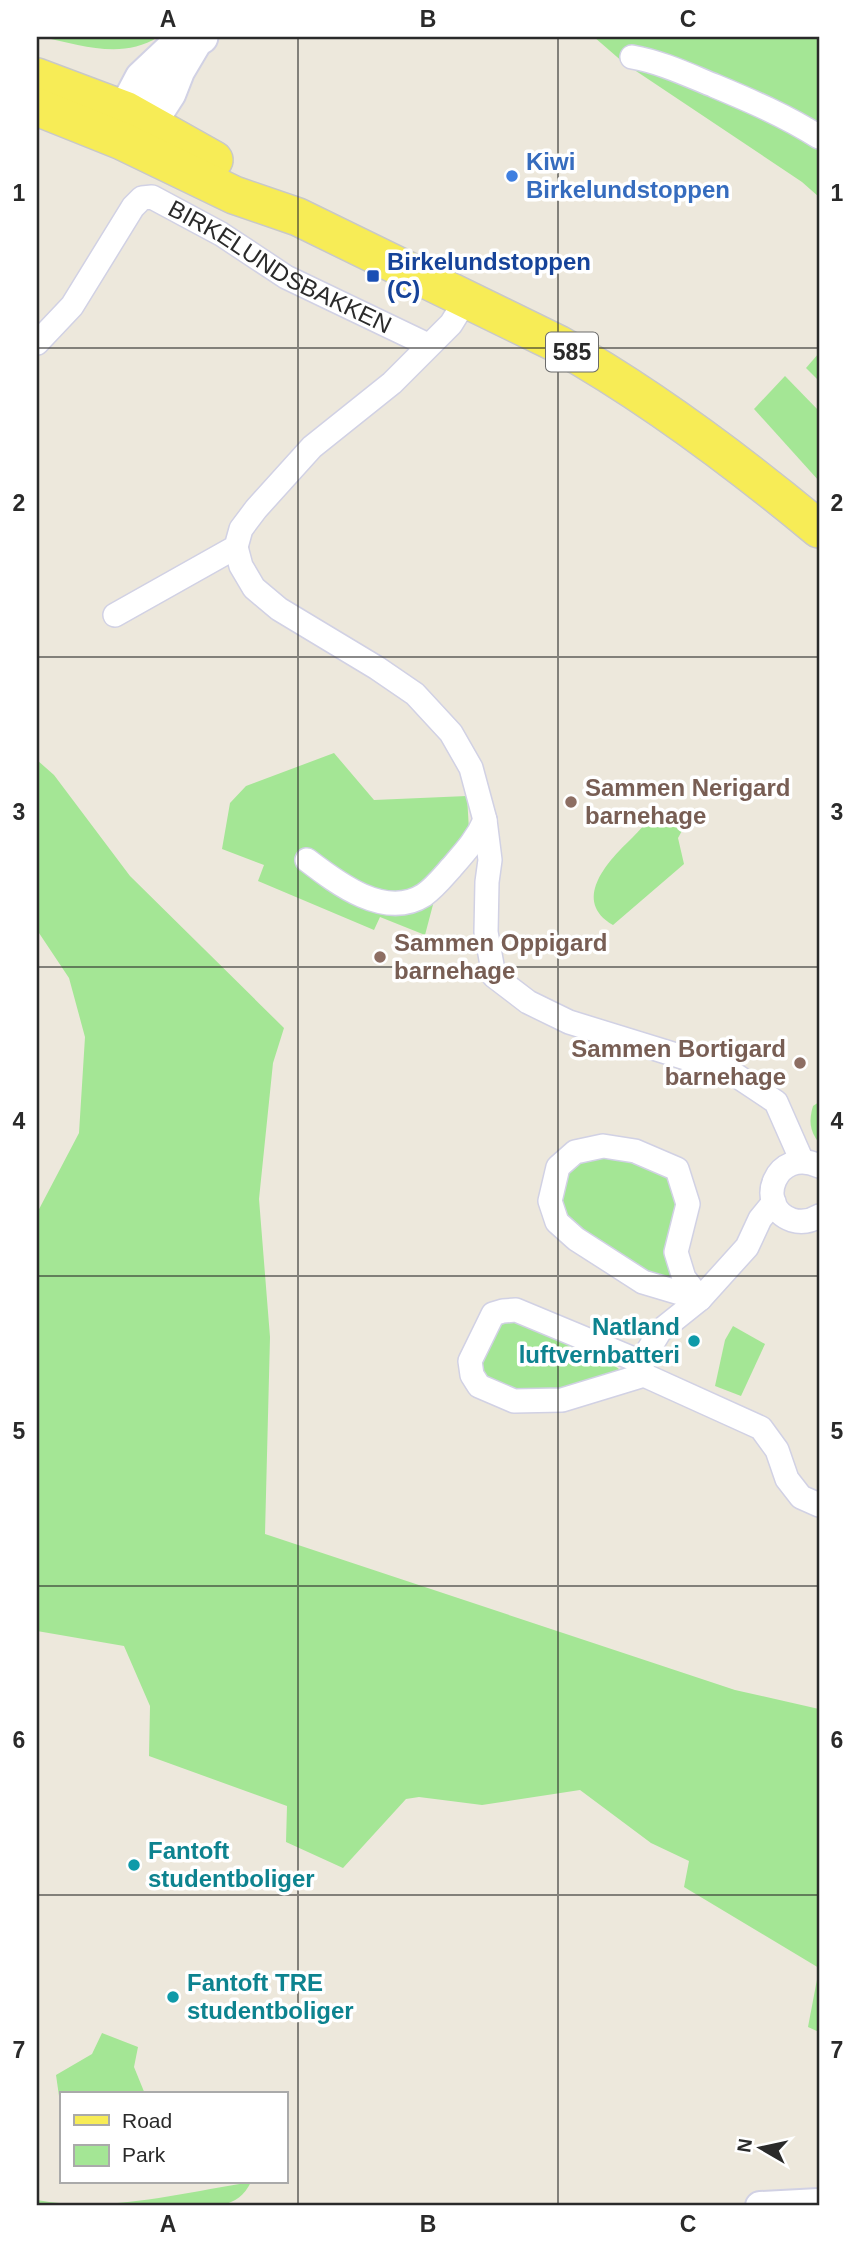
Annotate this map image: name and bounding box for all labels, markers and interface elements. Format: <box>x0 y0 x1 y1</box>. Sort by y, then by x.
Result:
text: A <box>160 6 176 32</box>
text: B <box>420 6 436 32</box>
text: C <box>680 6 696 32</box>
place label: Kiwi Birkelundstoppen <box>526 148 730 203</box>
marker: Kiwi Birkelundstoppen <box>504 168 520 184</box>
text: 1 <box>13 180 26 206</box>
text: 1 <box>831 180 844 206</box>
street label: BIRKELUNDSBAKKEN <box>164 194 396 338</box>
place label: Birkelundstoppen (C) <box>387 248 591 303</box>
marker: Birkelundstoppen (C) <box>365 268 381 284</box>
road number: 585 <box>546 332 598 372</box>
text: 2 <box>13 490 25 516</box>
text: 2 <box>831 490 843 516</box>
place label: Sammen Nerigard barnehage <box>585 774 790 829</box>
marker: Sammen Nerigard barnehage <box>563 794 579 810</box>
text: 3 <box>13 799 25 825</box>
text: 3 <box>831 799 843 825</box>
place label: Sammen Oppigard barnehage <box>394 929 607 984</box>
marker: Sammen Oppigard barnehage <box>372 949 388 965</box>
place label: Sammen Bortigard barnehage <box>571 1035 786 1090</box>
marker: Sammen Bortigard barnehage <box>792 1055 808 1071</box>
text: 4 <box>13 1108 26 1134</box>
text: 4 <box>831 1108 844 1134</box>
place label: Natland luftvernbatteri <box>519 1313 680 1368</box>
marker: Natland luftvernbatteri <box>686 1333 702 1349</box>
text: 5 <box>13 1418 26 1444</box>
text: 5 <box>831 1418 844 1444</box>
text: 6 <box>13 1727 25 1753</box>
text: 6 <box>831 1727 843 1753</box>
place label: Fantoft studentboliger <box>148 1837 315 1892</box>
marker: Fantoft studentboliger <box>126 1857 142 1873</box>
place label: Fantoft TRE studentboliger <box>187 1969 354 2024</box>
marker: Fantoft TRE studentboliger <box>165 1989 181 2005</box>
text: 7 <box>13 2037 25 2063</box>
text: 7 <box>831 2037 843 2063</box>
legend <box>60 2092 287 2184</box>
text: Road <box>122 2109 172 2132</box>
north arrow <box>726 2114 796 2184</box>
text: N <box>733 2137 756 2154</box>
text: Park <box>122 2143 166 2166</box>
text: A <box>160 2211 176 2237</box>
text: B <box>420 2211 436 2237</box>
text: C <box>680 2211 696 2237</box>

